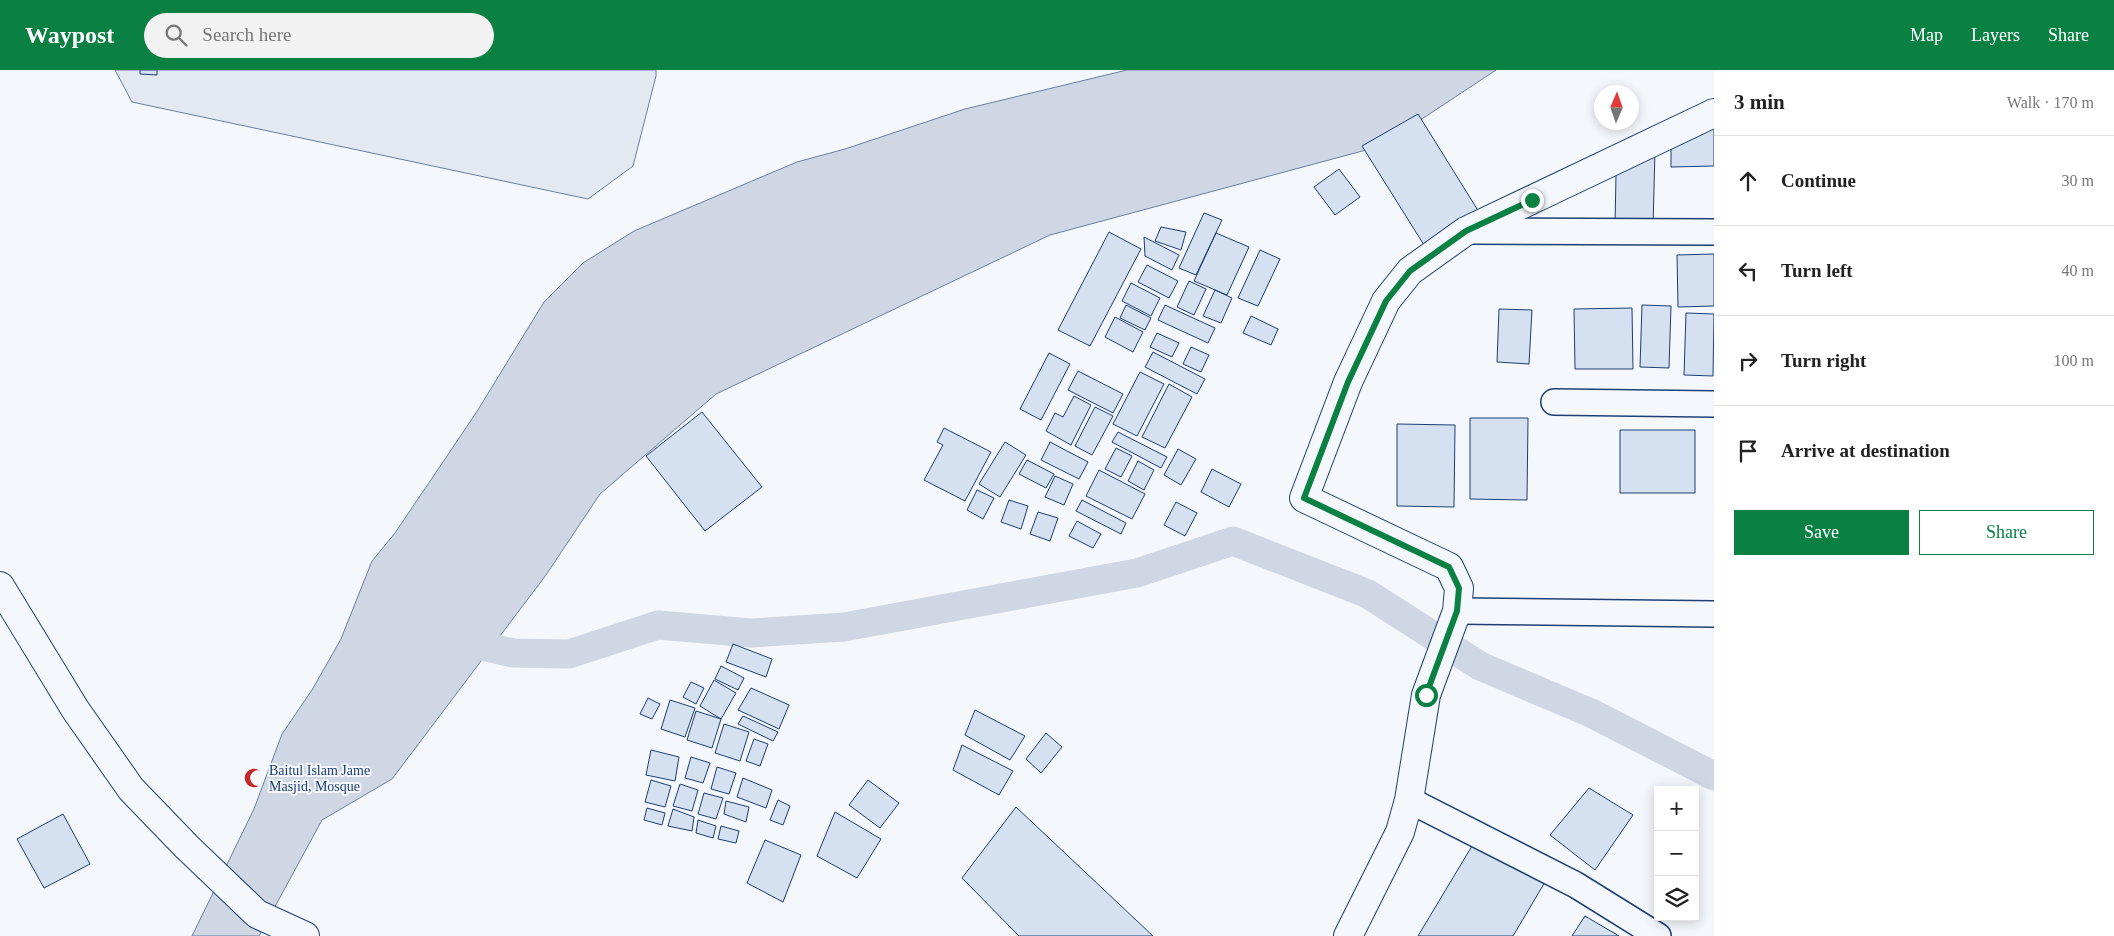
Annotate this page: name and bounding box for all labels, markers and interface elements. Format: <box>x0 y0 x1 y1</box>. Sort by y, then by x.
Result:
search box <box>144 13 494 58</box>
icon: search <box>162 21 190 49</box>
text: Waypost <box>25 22 114 48</box>
text: Search here <box>202 24 292 45</box>
text: Map <box>1910 25 1943 45</box>
text: Layers <box>1971 25 2020 45</box>
text: Share <box>2048 25 2089 45</box>
north arrow <box>1594 85 1639 130</box>
text: 3 min <box>1734 90 1785 114</box>
text: Walk · 170 m <box>2007 94 2094 111</box>
icon: ahead <box>1734 167 1762 195</box>
text: Continue <box>1781 170 1856 191</box>
text: 30 m <box>2062 172 2094 189</box>
route end <box>1521 189 1544 212</box>
icon: left <box>1734 257 1762 285</box>
text: Turn left <box>1781 260 1853 281</box>
text: 40 m <box>2062 262 2094 279</box>
icon: right <box>1734 347 1762 375</box>
text: Turn right <box>1781 350 1866 371</box>
text: 100 m <box>2054 352 2094 369</box>
icon: arrive <box>1734 437 1762 465</box>
text: Arrive at destination <box>1781 440 1950 461</box>
button: Save <box>1734 510 1909 555</box>
button: Share <box>1919 510 2094 555</box>
route start <box>1415 684 1438 707</box>
place label: Baitul Islam Jame Masjid, Mosque <box>269 763 370 794</box>
mosque icon: Baitul Islam Jame Masjid, Mosque <box>243 767 265 789</box>
map controls <box>1654 786 1699 921</box>
button: + <box>1654 786 1699 831</box>
button: − <box>1654 831 1699 876</box>
button: layers <box>1654 876 1699 921</box>

